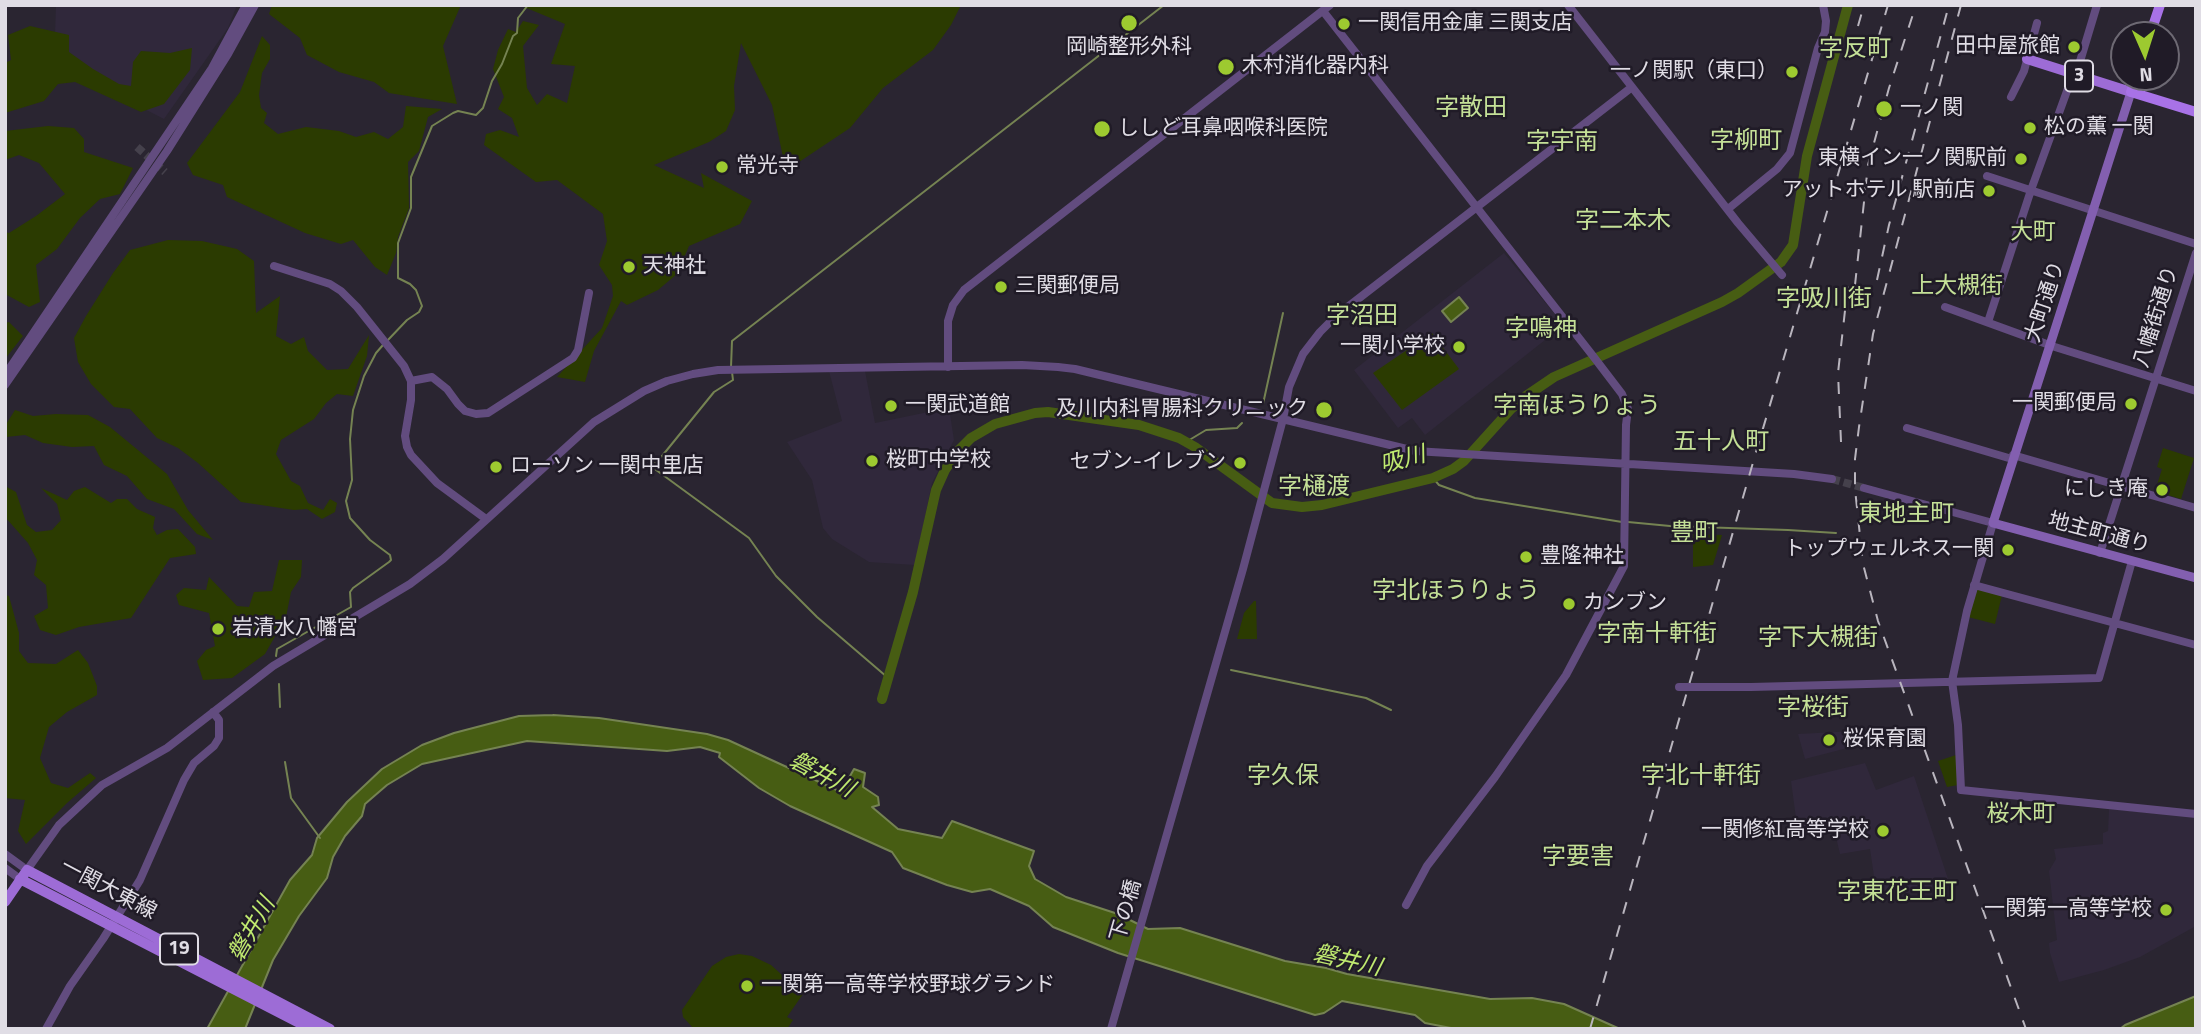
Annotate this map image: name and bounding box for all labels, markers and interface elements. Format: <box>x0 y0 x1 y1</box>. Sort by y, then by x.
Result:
place label: 一関信用金庫 三関支店 <box>1358 11 1573 37</box>
marker: 岡崎整形外科 <box>1119 13 1139 33</box>
marker: 一関信用金庫 三関支店 <box>1336 16 1352 32</box>
north arrow <box>2110 21 2180 91</box>
place label: 田中屋旅館 <box>1955 34 2060 60</box>
place label: 岡崎整形外科 <box>1066 35 1192 61</box>
district label: 字反町 <box>1819 36 1891 64</box>
marker: 田中屋旅館 <box>2066 39 2082 55</box>
place label: 木村消化器内科 <box>1242 54 1389 80</box>
marker: 木村消化器内科 <box>1216 57 1236 77</box>
place label: 一ノ関駅（東口） <box>1610 59 1778 85</box>
road number: 3 <box>2065 60 2093 92</box>
text: N <box>2139 61 2153 90</box>
marker: 一ノ関駅（東口） <box>1784 64 1800 80</box>
district label: 字散田 <box>1435 95 1507 123</box>
place label: 一ノ関 <box>1900 96 1963 122</box>
marker: 一ノ関 <box>1874 99 1894 119</box>
place label: 松の薫 一関 <box>2044 115 2154 141</box>
place label: ししど耳鼻咽喉科医院 <box>1118 116 1328 142</box>
marker: ししど耳鼻咽喉科医院 <box>1092 119 1112 139</box>
marker: 松の薫 一関 <box>2022 120 2038 136</box>
district label: 字柳町 <box>1710 128 1782 156</box>
district label: 字宇南 <box>1526 129 1598 157</box>
place label: 東横イン一ノ関駅前 <box>1818 146 2007 172</box>
marker: 東横イン一ノ関駅前 <box>2013 151 2029 167</box>
place label: 常光寺 <box>736 154 799 180</box>
marker: 常光寺 <box>714 159 730 175</box>
place label: アットホテル 駅前店 <box>1781 178 1975 204</box>
marker: アットホテル 駅前店 <box>1981 183 1997 199</box>
district label: 字二本木 <box>1575 208 1671 236</box>
district label: 大町 <box>2010 219 2056 247</box>
place label: 天神社 <box>643 254 706 280</box>
street label: 大町通り <box>2021 258 2071 346</box>
marker: 天神社 <box>621 259 637 275</box>
street label: 八幡街通り <box>2130 263 2184 371</box>
district label: 上大槻街 <box>1911 273 2003 301</box>
place label: 三関郵便局 <box>1015 274 1120 300</box>
marker: 三関郵便局 <box>993 279 1009 295</box>
district label: 字吸川街 <box>1776 286 1872 314</box>
district label: 字沼田 <box>1326 303 1398 331</box>
district label: 字鳴神 <box>1505 316 1577 344</box>
place label: 一関小学校 <box>1340 334 1445 360</box>
marker: 一関小学校 <box>1451 339 1467 355</box>
place label: 一関郵便局 <box>2012 391 2117 417</box>
place label: 一関武道館 <box>905 393 1010 419</box>
district label: 字南ほうりょう <box>1493 393 1661 421</box>
marker: 一関郵便局 <box>2123 396 2139 412</box>
place label: 及川内科胃腸科クリニック <box>1056 397 1308 423</box>
marker: 一関武道館 <box>883 398 899 414</box>
marker: 及川内科胃腸科クリニック <box>1314 400 1334 420</box>
district label: 五十人町 <box>1673 429 1769 457</box>
water label: 吸川 <box>1377 442 1429 480</box>
place label: 桜町中学校 <box>886 448 991 474</box>
place label: セブン-イレブン <box>1070 450 1226 476</box>
marker: 桜町中学校 <box>864 453 880 469</box>
place label: ローソン 一関中里店 <box>510 454 704 480</box>
marker: セブン-イレブン <box>1232 455 1248 471</box>
marker: ローソン 一関中里店 <box>488 459 504 475</box>
district label: 字樋渡 <box>1278 474 1350 502</box>
place label: にしき庵 <box>2064 477 2148 503</box>
marker: にしき庵 <box>2154 482 2170 498</box>
district label: 東地主町 <box>1858 501 1954 529</box>
street label: 地主町通り <box>2045 508 2153 560</box>
district label: 豊町 <box>1670 520 1718 548</box>
place label: トップウェルネス一関 <box>1784 537 1994 563</box>
marker: トップウェルネス一関 <box>2000 542 2016 558</box>
place label: 豊隆神社 <box>1540 544 1624 570</box>
marker: 豊隆神社 <box>1518 549 1534 565</box>
district label: 字北ほうりょう <box>1372 578 1540 606</box>
place label: カンブン <box>1583 591 1667 617</box>
marker: カンブン <box>1561 596 1577 612</box>
place label: 岩清水八幡宮 <box>232 616 358 642</box>
marker: 岩清水八幡宮 <box>210 621 226 637</box>
district label: 字南十軒街 <box>1597 621 1717 649</box>
district label: 字下大槻街 <box>1758 625 1878 653</box>
district label: 字桜街 <box>1777 695 1849 723</box>
place label: 桜保育園 <box>1843 727 1927 753</box>
marker: 桜保育園 <box>1821 732 1837 748</box>
water label: 磐井川 <box>784 748 858 804</box>
district label: 字久保 <box>1247 763 1319 791</box>
district label: 字北十軒街 <box>1641 763 1761 791</box>
district label: 桜木町 <box>1987 801 2055 829</box>
place label: 一関修紅高等学校 <box>1701 818 1869 844</box>
marker: 一関修紅高等学校 <box>1875 823 1891 839</box>
district label: 字要害 <box>1542 844 1614 872</box>
street label: 一関大東線 <box>56 854 160 926</box>
street label: 下の橋 <box>1106 877 1148 945</box>
district label: 字東花王町 <box>1837 879 1957 907</box>
water label: 磐井川 <box>224 893 282 967</box>
place label: 一関第一高等学校 <box>1984 897 2152 923</box>
marker: 一関第一高等学校 <box>2158 902 2174 918</box>
road number: 19 <box>160 934 198 965</box>
water label: 磐井川 <box>1310 941 1384 983</box>
place label: 一関第一高等学校野球グランド <box>761 973 1055 999</box>
marker: 一関第一高等学校野球グランド <box>739 978 755 994</box>

